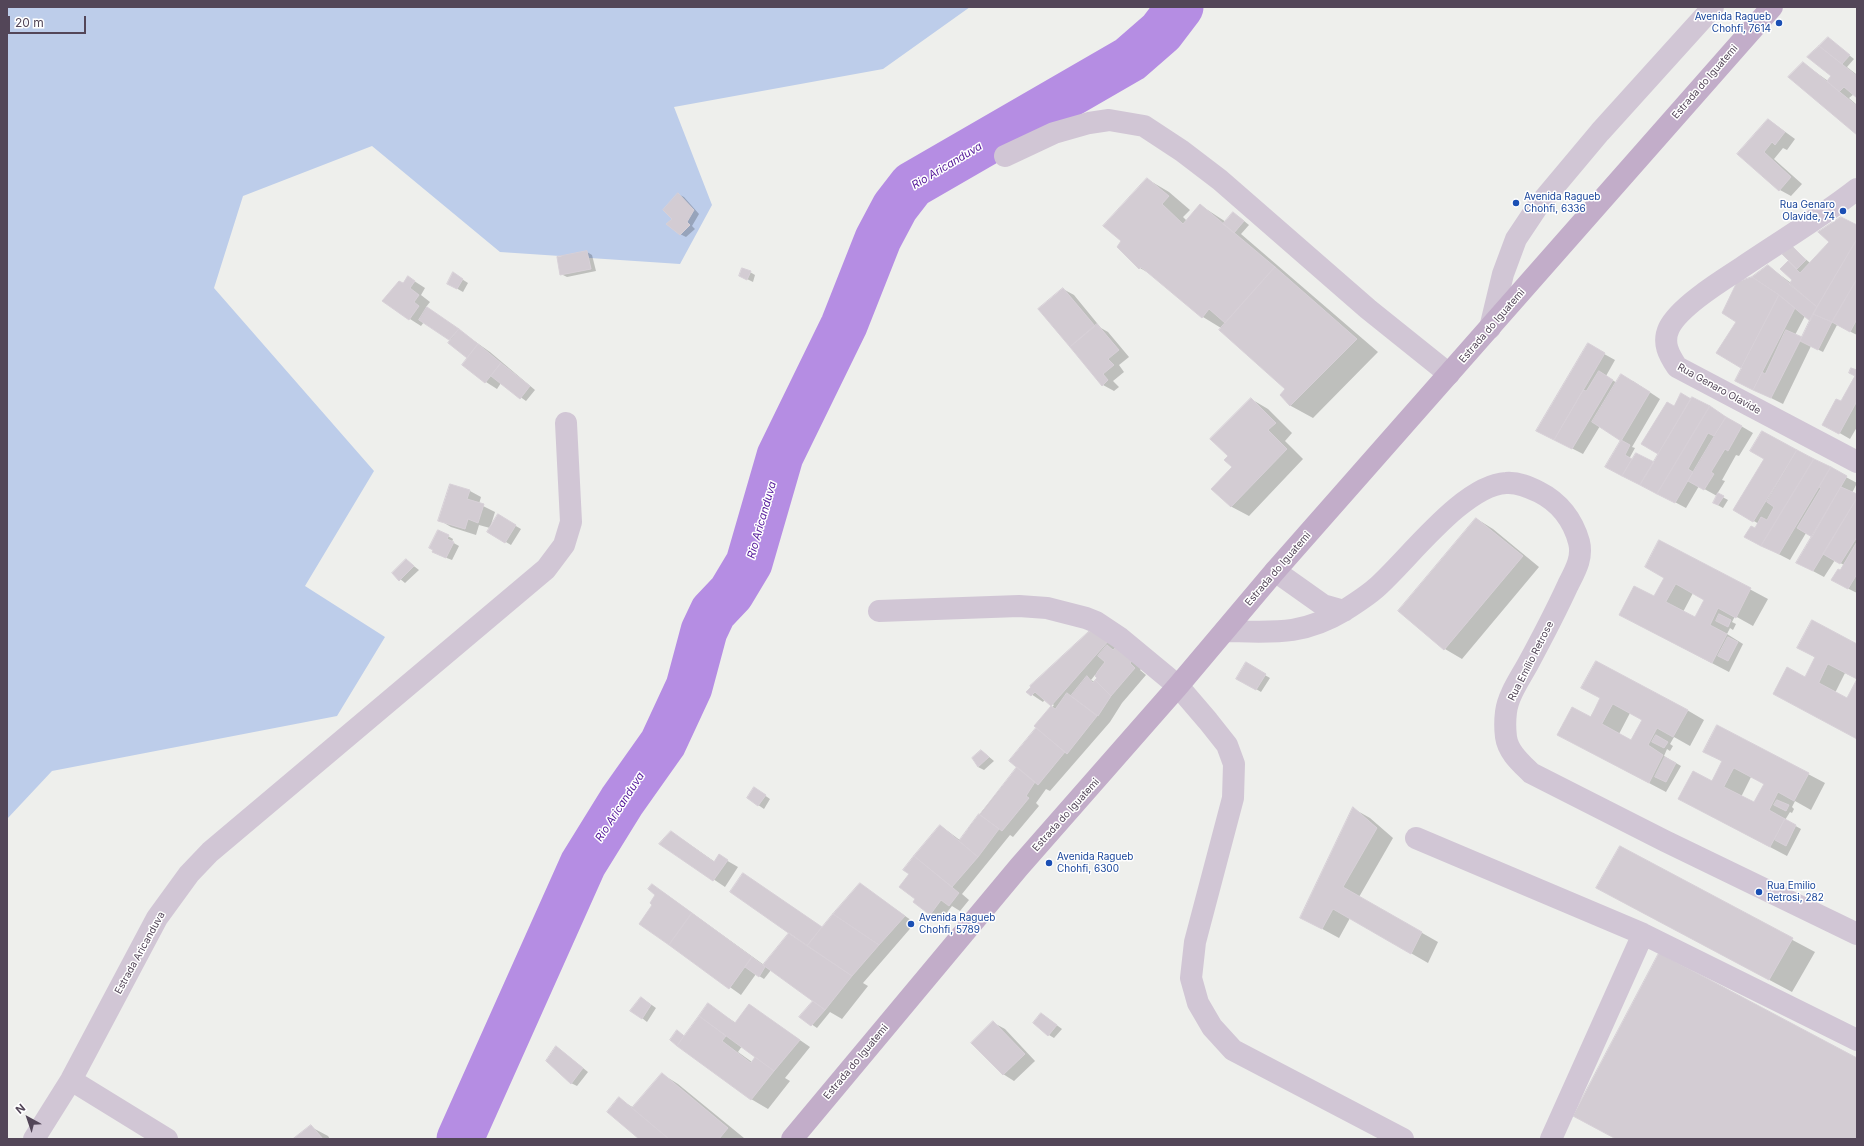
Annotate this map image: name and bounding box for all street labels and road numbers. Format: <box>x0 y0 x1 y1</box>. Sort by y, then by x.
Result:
street label: Estrada do Iguatemi <box>1670 43 1740 121</box>
street label: Estrada do Iguatemi <box>1457 287 1527 365</box>
street label: Rua Genaro Olavide <box>1675 361 1763 417</box>
street label: Estrada do Iguatemi <box>1243 530 1313 608</box>
street label: Rua Emílio Retrose <box>1506 619 1556 703</box>
street label: Estrada do Iguatemi <box>1030 776 1102 854</box>
street label: Estrada Aricanduva <box>112 910 168 996</box>
street label: Estrada do Iguatemi <box>821 1022 891 1102</box>

